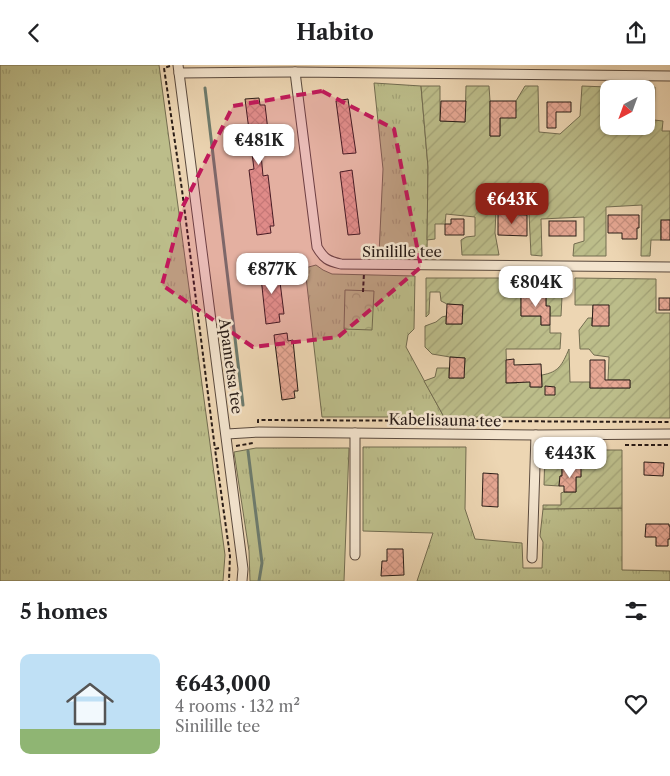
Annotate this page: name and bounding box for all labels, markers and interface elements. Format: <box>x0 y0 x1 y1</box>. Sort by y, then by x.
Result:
icon: back <box>20 19 48 47</box>
text: Habito <box>296 19 374 46</box>
icon: share <box>622 19 650 47</box>
north arrow <box>600 80 655 135</box>
map controls <box>600 80 655 135</box>
pin: €481K <box>224 123 294 166</box>
text: €481K <box>234 130 284 150</box>
pin: €643K <box>477 183 547 225</box>
text: €643K <box>486 189 538 209</box>
street label: Sinilille tee <box>362 242 442 261</box>
pin: €877K <box>237 253 307 295</box>
text: €877K <box>247 259 297 279</box>
pin: €804K <box>501 265 571 308</box>
text: €804K <box>510 272 562 292</box>
street label: Apametsa tee <box>215 316 247 415</box>
street label: Kabelisauna tee <box>388 410 502 430</box>
pin: €443K <box>535 437 605 479</box>
text: €443K <box>545 443 595 463</box>
icon: filters <box>622 597 650 625</box>
text: 5 homes <box>20 599 108 624</box>
text: €643,000 <box>175 671 271 696</box>
icon: home <box>60 674 120 734</box>
icon: heart <box>622 690 650 718</box>
text: 4 rooms · 132 m² <box>175 696 300 716</box>
text: Sinilille tee <box>175 716 260 736</box>

